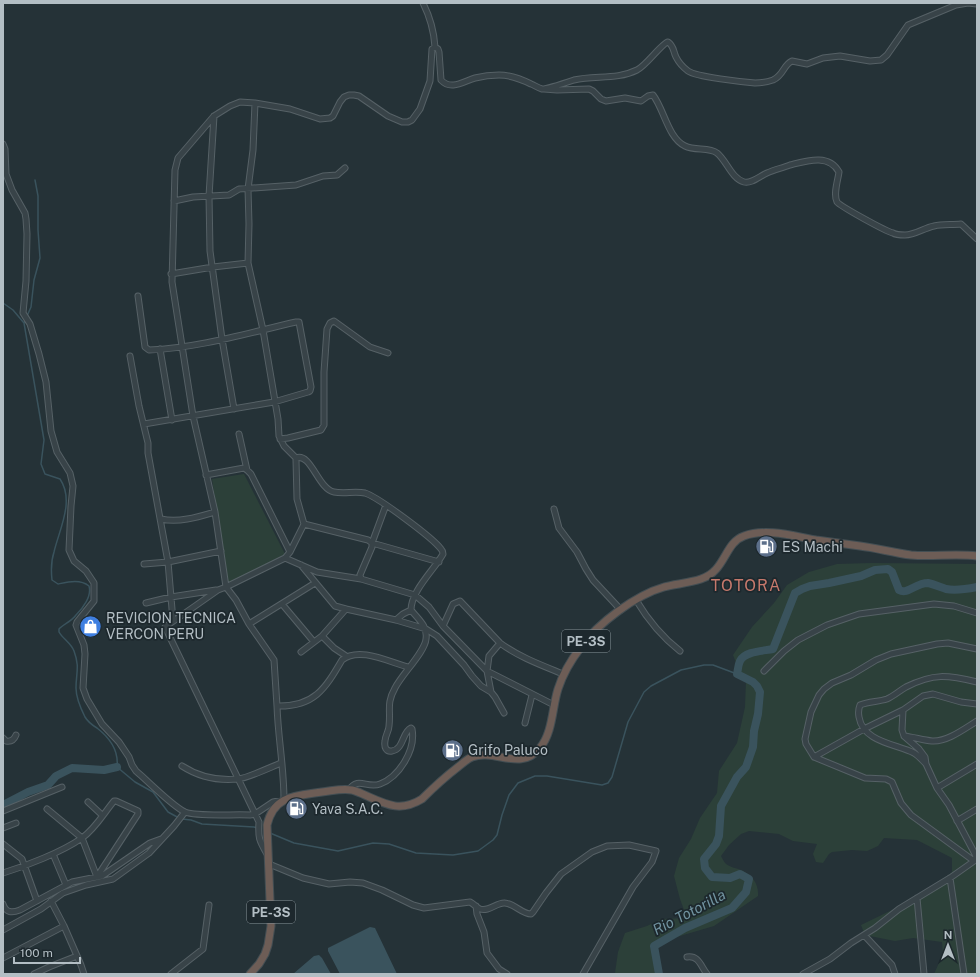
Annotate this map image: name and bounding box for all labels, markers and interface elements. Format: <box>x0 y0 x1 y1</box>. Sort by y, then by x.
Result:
fuel station icon: ES Machi <box>754 534 780 560</box>
place label: ES Machi <box>782 539 843 555</box>
district label: TOTORA <box>711 576 781 595</box>
place label: REVICION TECNICA VERCON PERU <box>106 610 236 642</box>
shop icon: REVICION TECNICA VERCON PERU <box>77 613 103 639</box>
road number: PE-3S <box>562 630 610 652</box>
fuel station icon: Grifo Paluco <box>439 737 465 763</box>
place label: Grifo Paluco <box>468 742 548 758</box>
fuel station icon: Yava S.A.C. <box>284 796 310 822</box>
place label: Yava S.A.C. <box>312 801 383 817</box>
water label: Rio Totorilla <box>650 886 728 938</box>
road number: PE-3S <box>247 901 295 923</box>
north arrow <box>928 925 968 965</box>
text: N <box>944 929 952 941</box>
scale bar <box>14 939 80 965</box>
text: 100 m <box>20 946 53 960</box>

